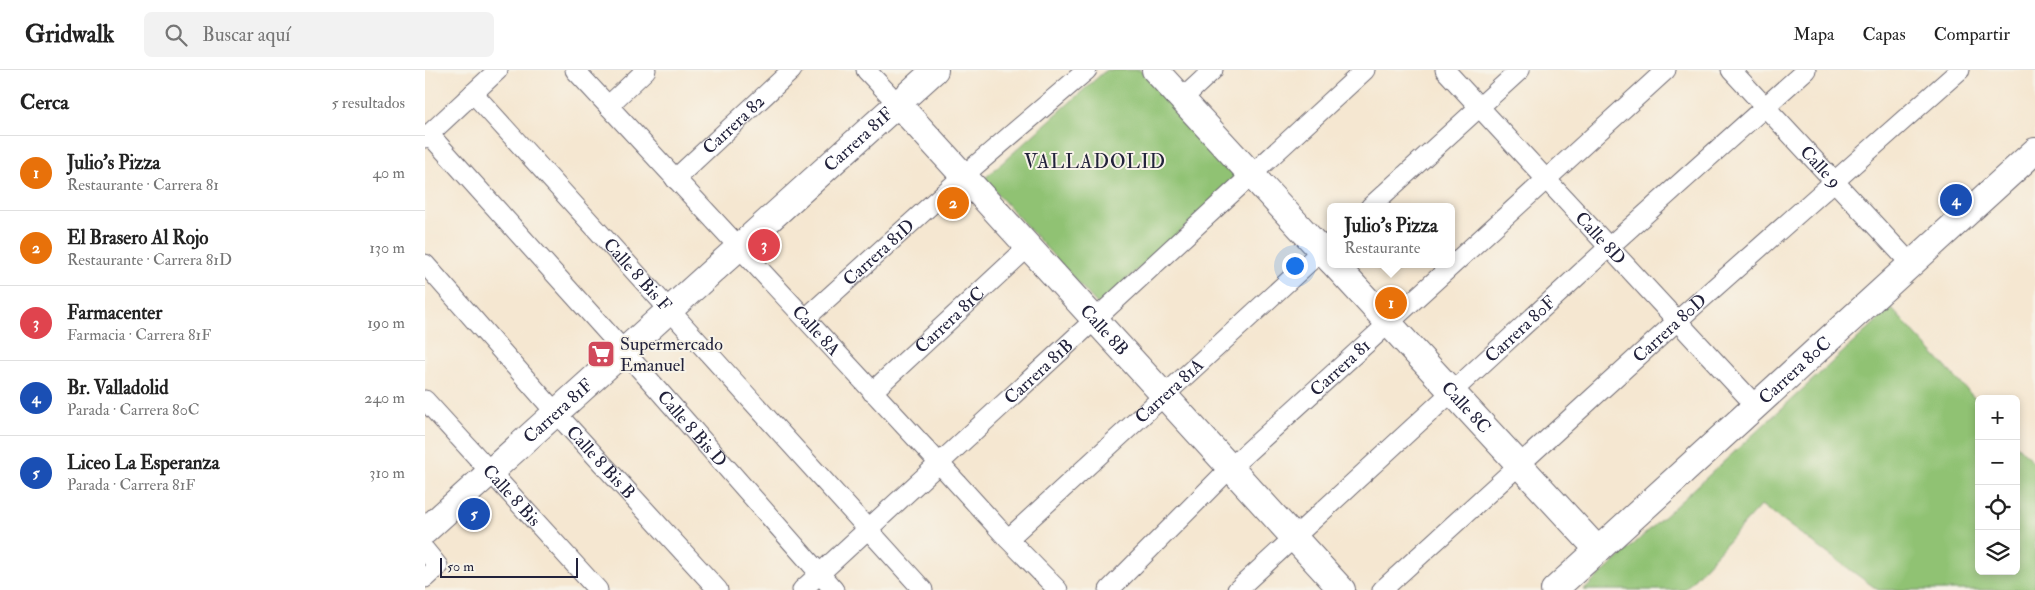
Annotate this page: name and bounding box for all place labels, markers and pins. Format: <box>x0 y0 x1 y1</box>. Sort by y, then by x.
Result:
pin: 4 <box>1940 181 1972 219</box>
pin: 2 <box>937 184 969 222</box>
pin: 3 <box>748 226 780 264</box>
pin: 1 <box>1375 284 1407 322</box>
place label: Supermercado Emanuel <box>620 333 723 377</box>
supermarket icon: Supermercado Emanuel <box>586 339 616 369</box>
pin: 5 <box>458 495 490 533</box>

